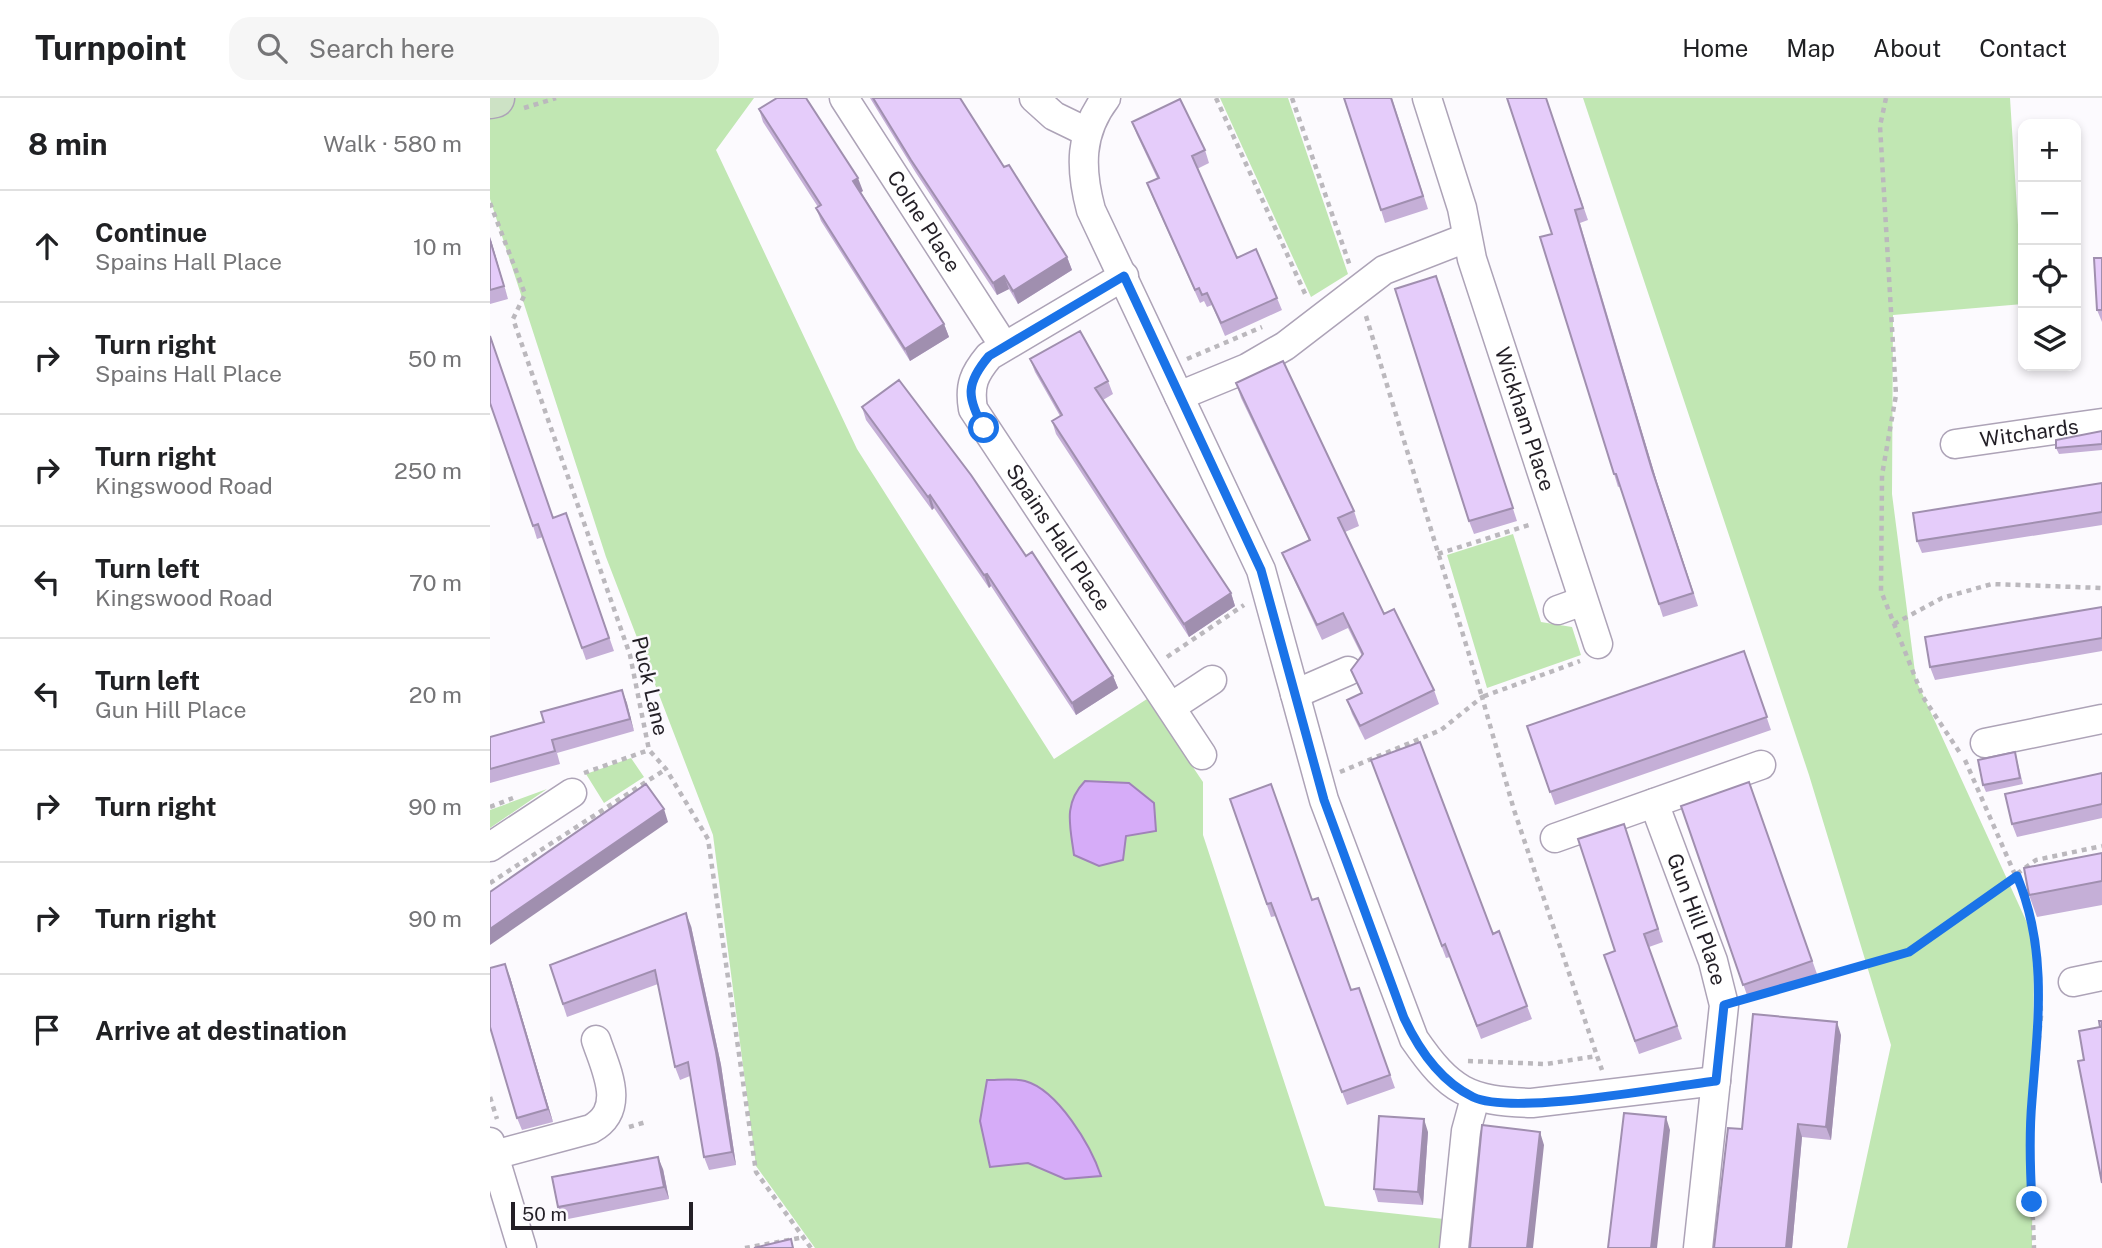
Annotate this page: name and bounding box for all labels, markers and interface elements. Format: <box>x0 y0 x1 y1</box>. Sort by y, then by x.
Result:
search box <box>229 17 719 80</box>
text: Turnpoint <box>35 29 187 67</box>
icon: search <box>253 29 291 67</box>
text: Search here <box>309 33 455 64</box>
text: Home <box>1682 34 1748 62</box>
text: Map <box>1786 34 1835 62</box>
text: About <box>1873 34 1941 62</box>
text: Contact <box>1979 34 2067 62</box>
map controls <box>2018 119 2081 371</box>
button: + <box>2018 119 2081 182</box>
text: 8 min <box>28 126 108 162</box>
text: Walk · 580 m <box>323 130 462 157</box>
street label: Colne Place <box>882 166 966 277</box>
button: − <box>2018 182 2081 245</box>
text: Continue <box>95 217 207 248</box>
icon: ahead <box>28 227 66 265</box>
text: 10 m <box>413 233 462 260</box>
button: locate <box>2018 245 2081 308</box>
text: Spains Hall Place <box>95 248 282 275</box>
button: layers <box>2018 308 2081 371</box>
text: Turn right <box>95 329 217 360</box>
icon: right <box>28 339 66 377</box>
street label: Wickham Place <box>1490 344 1560 494</box>
text: 50 m <box>408 345 462 372</box>
text: Spains Hall Place <box>95 360 282 387</box>
route start <box>968 412 999 443</box>
street label: Witchards <box>1978 414 2080 452</box>
text: Turn right <box>95 441 217 472</box>
icon: right <box>28 451 66 489</box>
text: 250 m <box>394 457 462 484</box>
street label: Spains Hall Place <box>1001 459 1116 616</box>
text: Kingswood Road <box>95 472 273 499</box>
text: Turn left <box>95 553 200 584</box>
icon: left <box>28 563 66 601</box>
text: 70 m <box>409 569 462 596</box>
text: Kingswood Road <box>95 584 273 611</box>
street label: Puck Lane <box>627 634 674 738</box>
text: Turn left <box>95 665 200 696</box>
icon: left <box>28 675 66 713</box>
text: 20 m <box>409 681 462 708</box>
text: Gun Hill Place <box>95 696 247 723</box>
icon: right <box>28 787 66 825</box>
text: Turn right <box>95 791 217 822</box>
text: 90 m <box>408 793 462 820</box>
street label: Gun Hill Place <box>1662 850 1732 988</box>
icon: right <box>28 899 66 937</box>
text: Turn right <box>95 903 217 934</box>
text: 90 m <box>408 905 462 932</box>
icon: arrive <box>28 1011 66 1049</box>
text: Arrive at destination <box>95 1015 347 1046</box>
route end <box>2016 1186 2047 1217</box>
scale bar <box>511 1199 693 1231</box>
text: 50 m <box>522 1203 567 1225</box>

